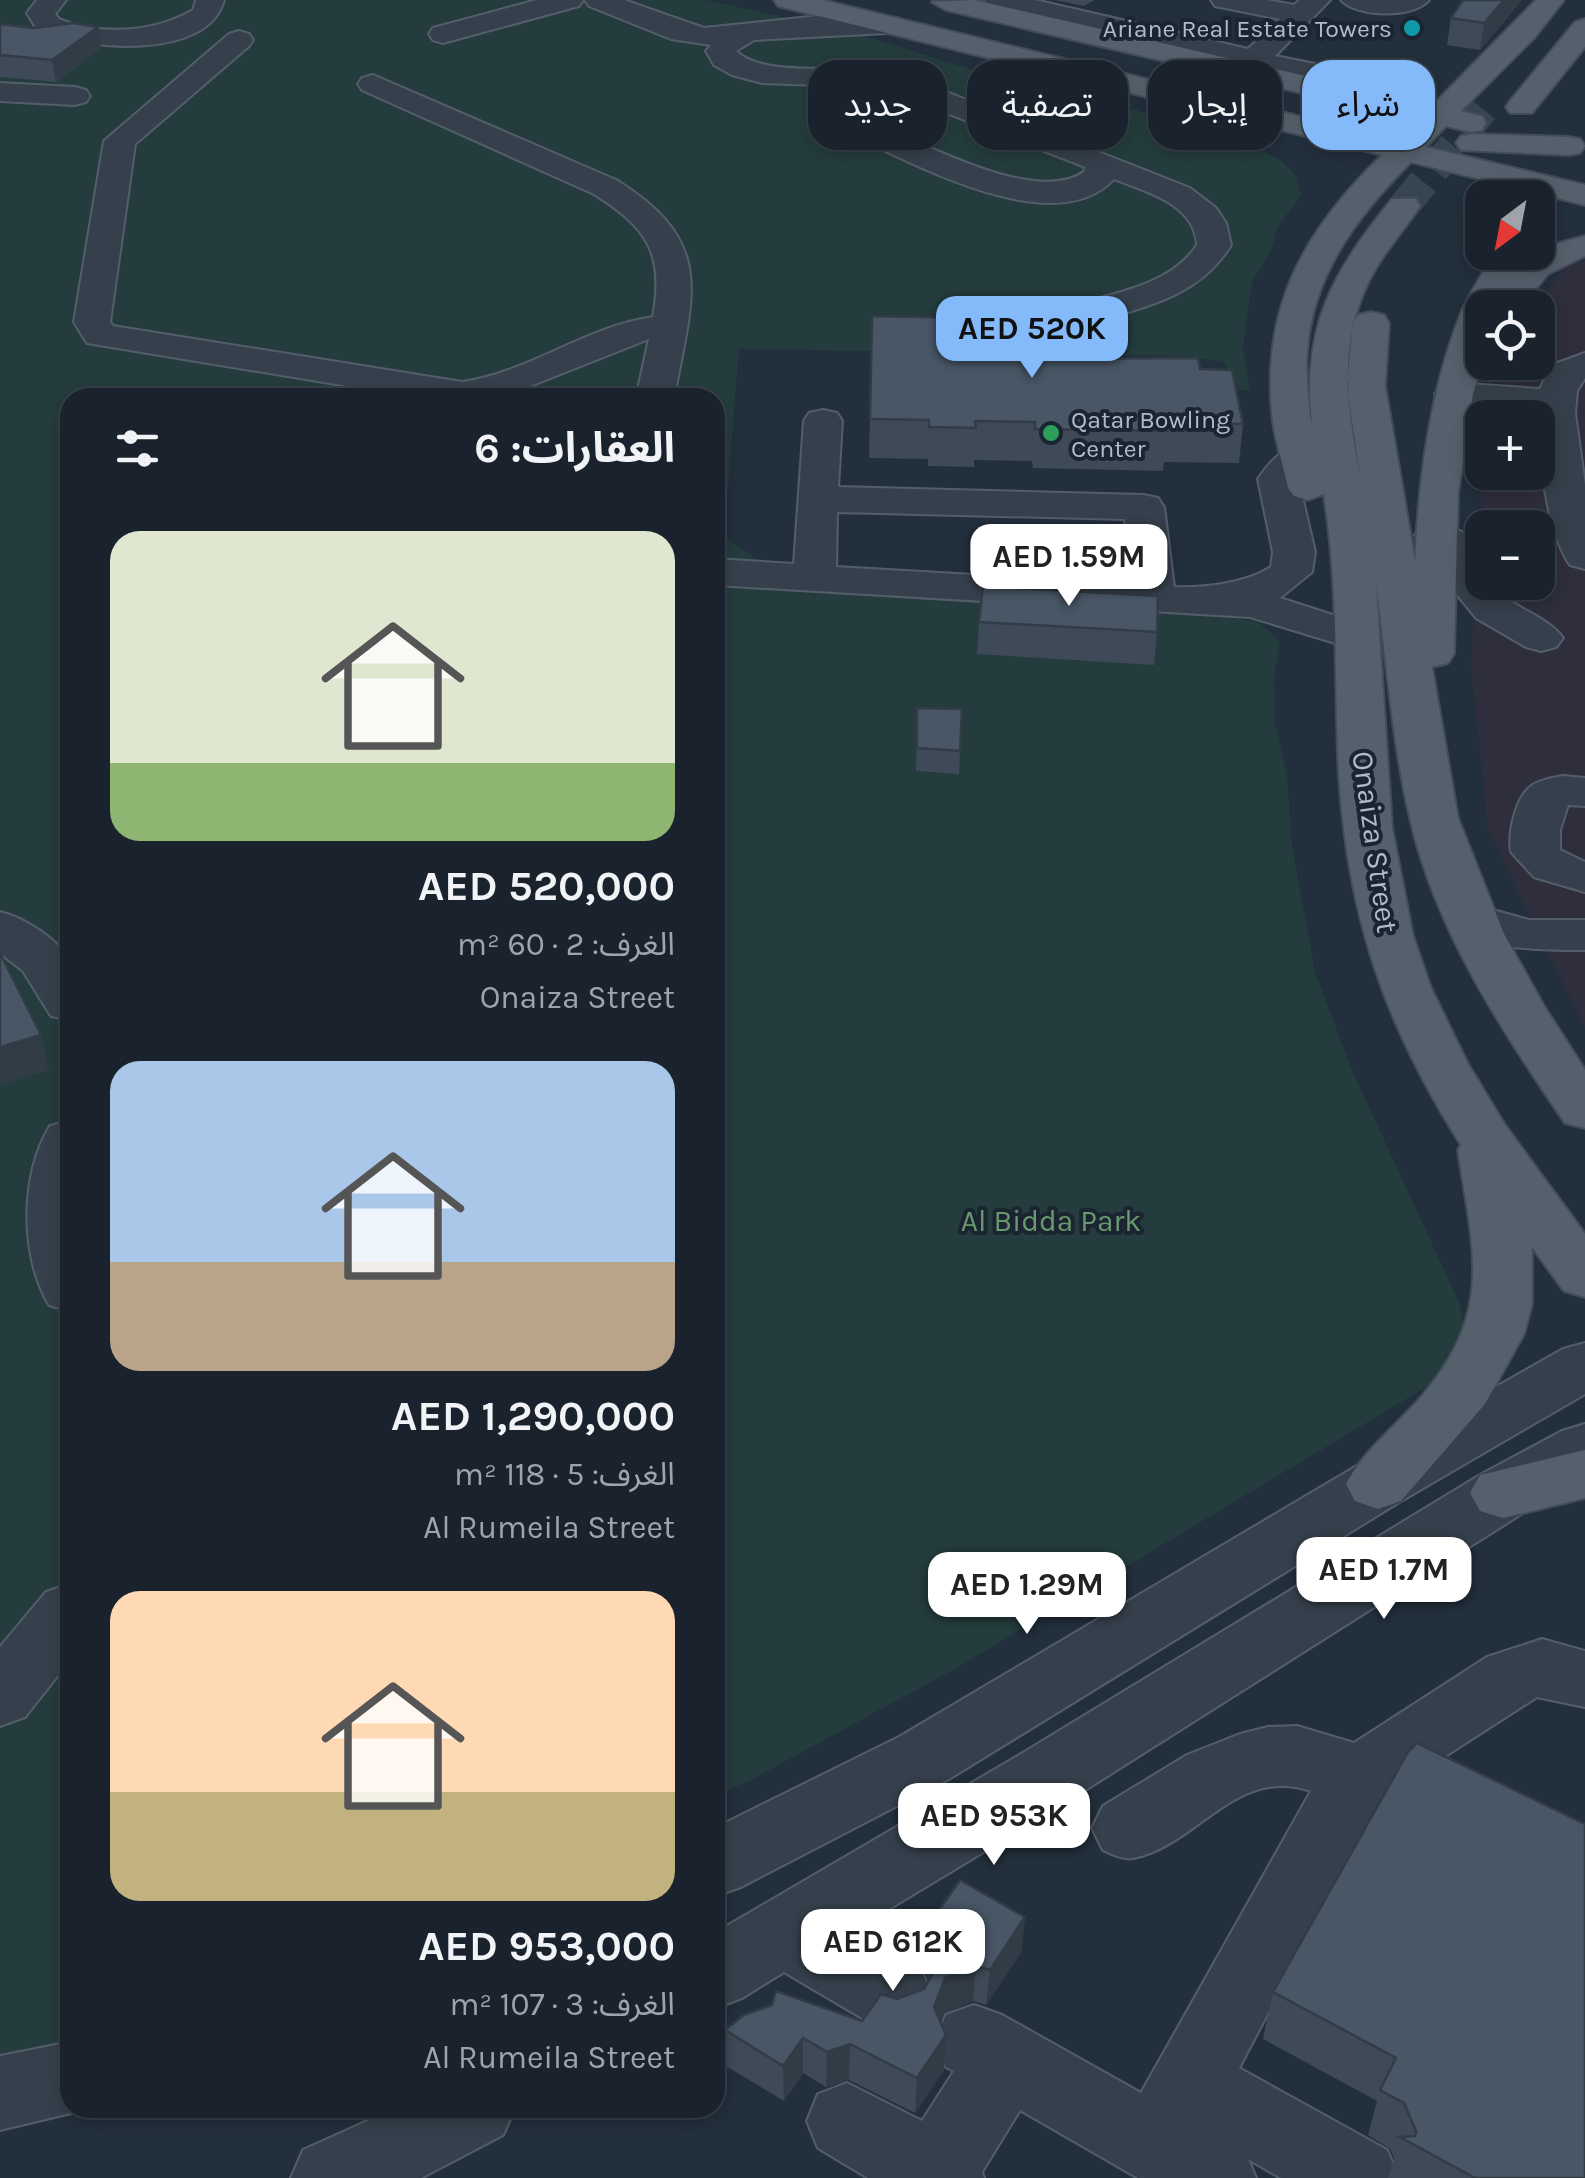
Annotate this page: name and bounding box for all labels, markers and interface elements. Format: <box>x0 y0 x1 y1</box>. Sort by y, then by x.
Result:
place label: Ariane Real Estate Towers <box>1103 14 1392 43</box>
marker: Ariane Real Estate Towers <box>1401 17 1423 39</box>
chip: جديد <box>808 60 947 150</box>
chip: تصفية <box>967 60 1128 150</box>
chip: إيجار <box>1148 60 1282 150</box>
chip: شراء <box>1302 60 1435 150</box>
north arrow <box>1465 180 1555 270</box>
map controls <box>1465 180 1555 600</box>
button: locate <box>1465 290 1555 380</box>
pin: AED 520K <box>929 296 1135 381</box>
text: AED 520K <box>958 310 1106 347</box>
button: + <box>1465 400 1555 490</box>
place label: Qatar Bowling Center <box>1071 405 1230 463</box>
icon: filters <box>110 421 165 476</box>
marker: Qatar Bowling Center <box>1040 422 1062 444</box>
text: العقارات: 6 <box>474 423 675 473</box>
button: − <box>1465 510 1555 600</box>
pin: AED 1.59M <box>955 524 1183 609</box>
text: AED 1.59M <box>992 538 1146 575</box>
icon: home <box>303 596 483 776</box>
street label: Onaiza Street <box>1344 749 1406 935</box>
text: AED 520,000 <box>418 861 675 911</box>
text: الغرف: 2 · 60 m² <box>457 926 675 963</box>
text: Onaiza Street <box>480 979 675 1016</box>
icon: home <box>303 1126 483 1306</box>
park label: Al Bidda Park <box>961 1203 1141 1239</box>
text: AED 1,290,000 <box>391 1391 675 1441</box>
text: الغرف: 5 · 118 m² <box>454 1456 675 1493</box>
text: Al Rumeila Street <box>423 1509 675 1546</box>
pin: AED 1.7M <box>1281 1537 1487 1622</box>
text: AED 1.7M <box>1318 1551 1450 1588</box>
pin: AED 1.29M <box>913 1552 1141 1637</box>
text: AED 1.29M <box>950 1566 1104 1603</box>
icon: home <box>303 1656 483 1836</box>
pin: AED 953K <box>891 1783 1097 1868</box>
text: AED 953K <box>920 1797 1068 1834</box>
pin: AED 612K <box>790 1909 996 1994</box>
text: AED 953,000 <box>418 1921 675 1971</box>
text: AED 612K <box>823 1923 963 1960</box>
text: الغرف: 3 · 107 m² <box>449 1986 675 2023</box>
text: Al Rumeila Street <box>423 2039 675 2076</box>

